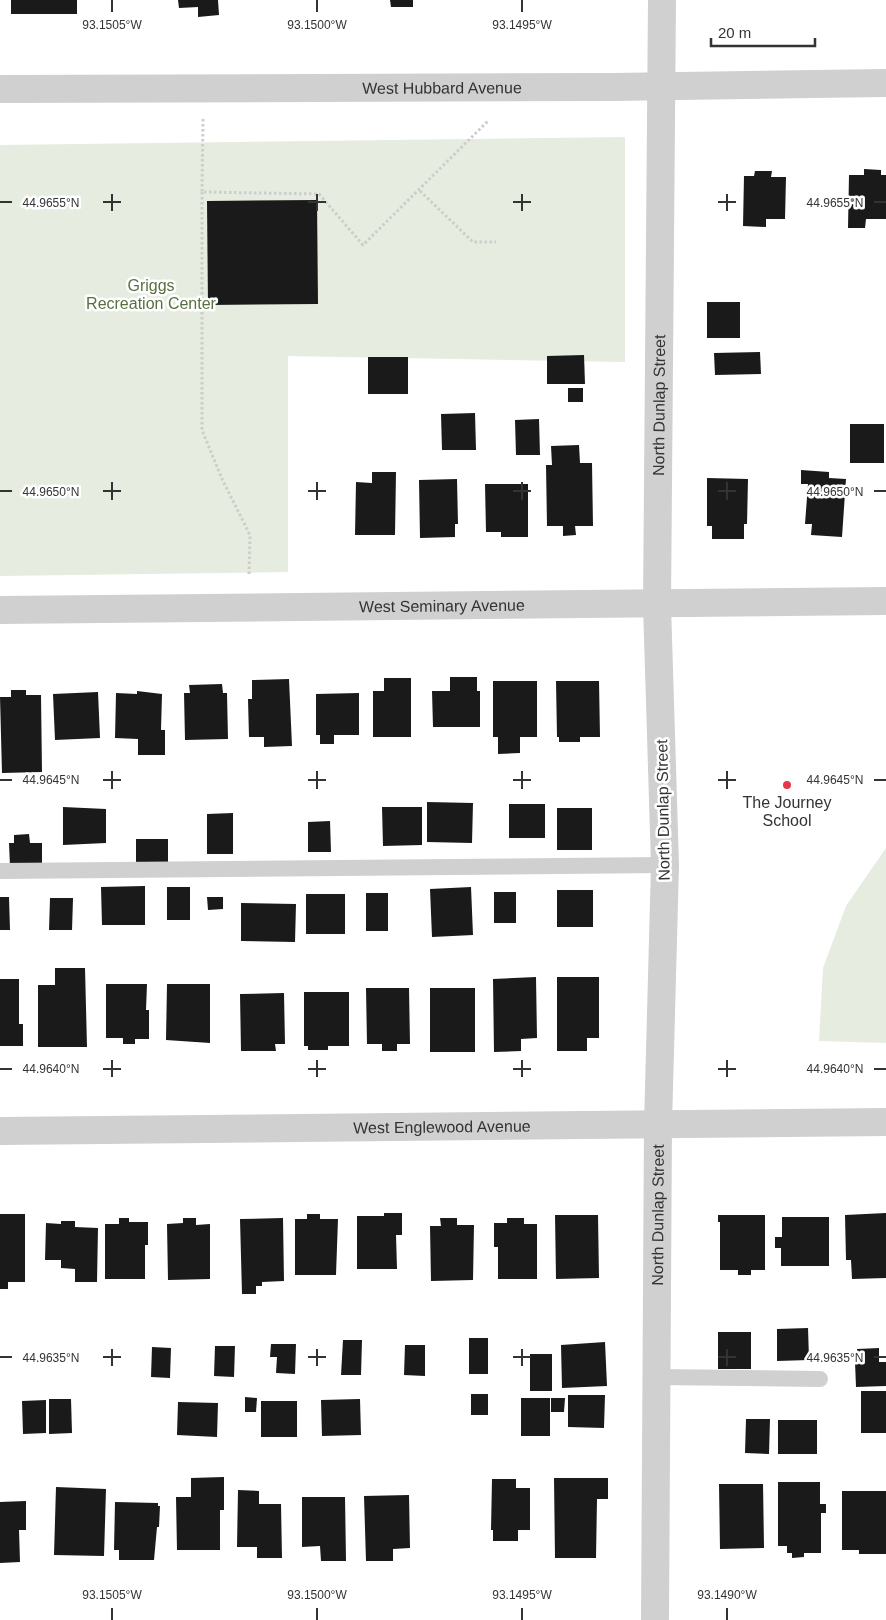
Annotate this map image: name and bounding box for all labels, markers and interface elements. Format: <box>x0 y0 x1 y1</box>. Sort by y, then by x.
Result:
scale bar <box>711 15 815 47</box>
text: 93.1505°W <box>82 18 142 32</box>
text: 93.1500°W <box>287 18 347 32</box>
text: 93.1495°W <box>492 18 552 32</box>
text: 20 m <box>718 24 751 41</box>
street label: West Hubbard Avenue <box>362 79 522 96</box>
text: 44.9655°N <box>23 196 79 210</box>
text: 44.9655°N <box>807 196 863 210</box>
park label: Griggs Recreation Center <box>86 277 217 312</box>
street label: North Dunlap Street <box>650 334 668 476</box>
text: 44.9650°N <box>23 485 79 499</box>
text: 44.9650°N <box>807 485 863 499</box>
street label: West Seminary Avenue <box>359 596 525 615</box>
street label: North Dunlap Street <box>653 739 673 881</box>
text: 44.9645°N <box>23 773 79 787</box>
text: 44.9645°N <box>807 773 863 787</box>
marker: The Journey School <box>781 779 793 791</box>
place label: The Journey School <box>743 794 831 829</box>
text: 44.9640°N <box>23 1062 79 1076</box>
text: 44.9640°N <box>807 1062 863 1076</box>
street label: West Englewood Avenue <box>353 1117 531 1136</box>
street label: North Dunlap Street <box>649 1144 666 1286</box>
text: 44.9635°N <box>23 1351 79 1365</box>
text: 44.9635°N <box>807 1351 863 1365</box>
text: 93.1505°W <box>82 1588 142 1602</box>
text: 93.1500°W <box>287 1588 347 1602</box>
text: 93.1495°W <box>492 1588 552 1602</box>
text: 93.1490°W <box>697 1588 757 1602</box>

